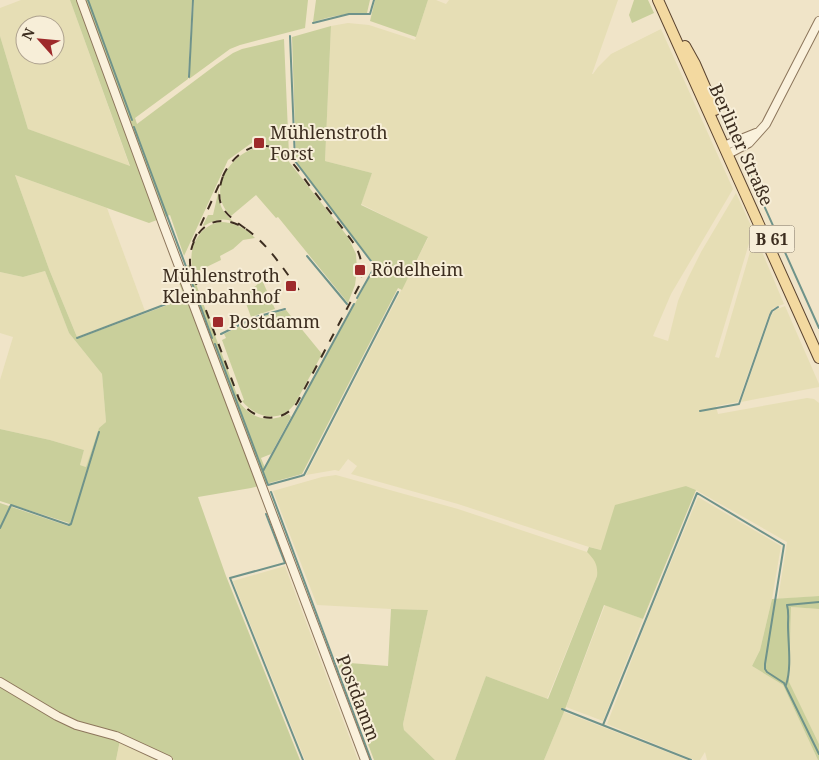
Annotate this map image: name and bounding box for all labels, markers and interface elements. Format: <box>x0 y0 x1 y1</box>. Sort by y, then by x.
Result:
north arrow <box>15 15 65 65</box>
text: N <box>17 25 39 43</box>
street label: Berliner Straße <box>704 80 780 209</box>
place label: Mühlenstroth Forst <box>270 120 388 165</box>
marker: Mühlenstroth Forst <box>252 136 266 150</box>
road number: B 61 <box>750 225 794 252</box>
place label: Rödelheim <box>371 257 463 281</box>
place label: Mühlenstroth Kleinbahnhof <box>162 263 281 308</box>
marker: Rödelheim <box>353 263 367 277</box>
marker: Mühlenstroth Kleinbahnhof <box>284 279 298 293</box>
place label: Postdamm <box>229 309 320 333</box>
marker: Postdamm <box>211 315 225 329</box>
street label: Postdamm <box>331 651 386 744</box>

